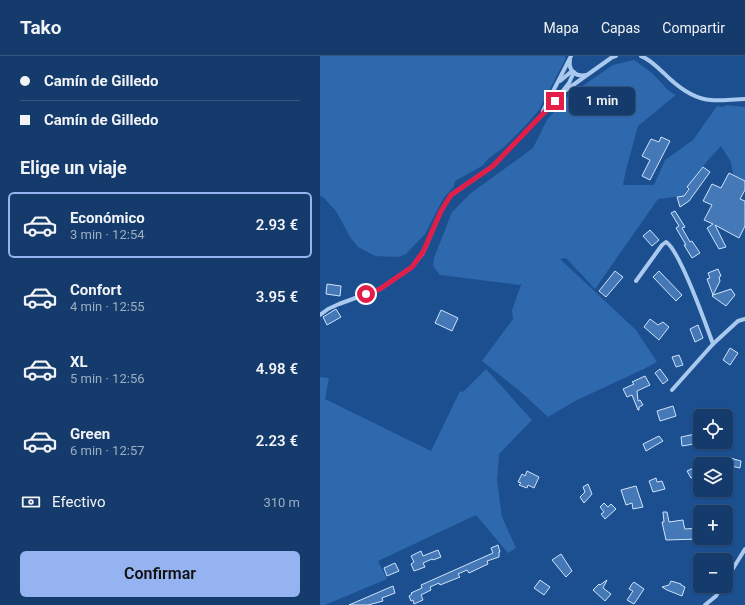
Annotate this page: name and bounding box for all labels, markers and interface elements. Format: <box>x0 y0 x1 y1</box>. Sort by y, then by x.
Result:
text: Tako <box>20 16 61 39</box>
text: Mapa <box>544 20 579 36</box>
text: Capas <box>601 20 640 36</box>
text: Compartir <box>662 20 725 36</box>
text: Camín de Gilledo <box>44 72 159 90</box>
callout: 1 min <box>569 87 635 115</box>
route end <box>546 92 564 110</box>
text: 1 min <box>586 93 618 108</box>
text: Camín de Gilledo <box>44 111 159 129</box>
text: Elige un viaje <box>20 157 127 178</box>
icon: car <box>22 207 58 243</box>
text: Económico <box>70 209 145 227</box>
text: 2.93 € <box>256 216 298 234</box>
text: 3 min · 12:54 <box>70 227 145 242</box>
icon: car <box>22 279 58 315</box>
text: Confort <box>70 281 121 299</box>
route start <box>357 285 375 303</box>
text: 3.95 € <box>256 288 298 306</box>
text: 4 min · 12:55 <box>70 299 145 314</box>
icon: car <box>22 351 58 387</box>
text: XL <box>70 353 88 371</box>
text: 4.98 € <box>256 360 298 378</box>
text: 5 min · 12:56 <box>70 371 145 386</box>
map controls <box>693 409 733 593</box>
button: locate <box>693 409 733 449</box>
icon: car <box>22 423 58 459</box>
text: Green <box>70 425 110 443</box>
text: 2.23 € <box>256 432 298 450</box>
text: 6 min · 12:57 <box>70 443 145 458</box>
button: layers <box>693 457 733 497</box>
icon: cash <box>20 491 42 513</box>
text: Efectivo <box>52 493 106 511</box>
text: 310 m <box>263 495 300 510</box>
button: + <box>693 505 733 545</box>
button: Confirmar <box>20 551 300 597</box>
button: − <box>693 553 733 593</box>

